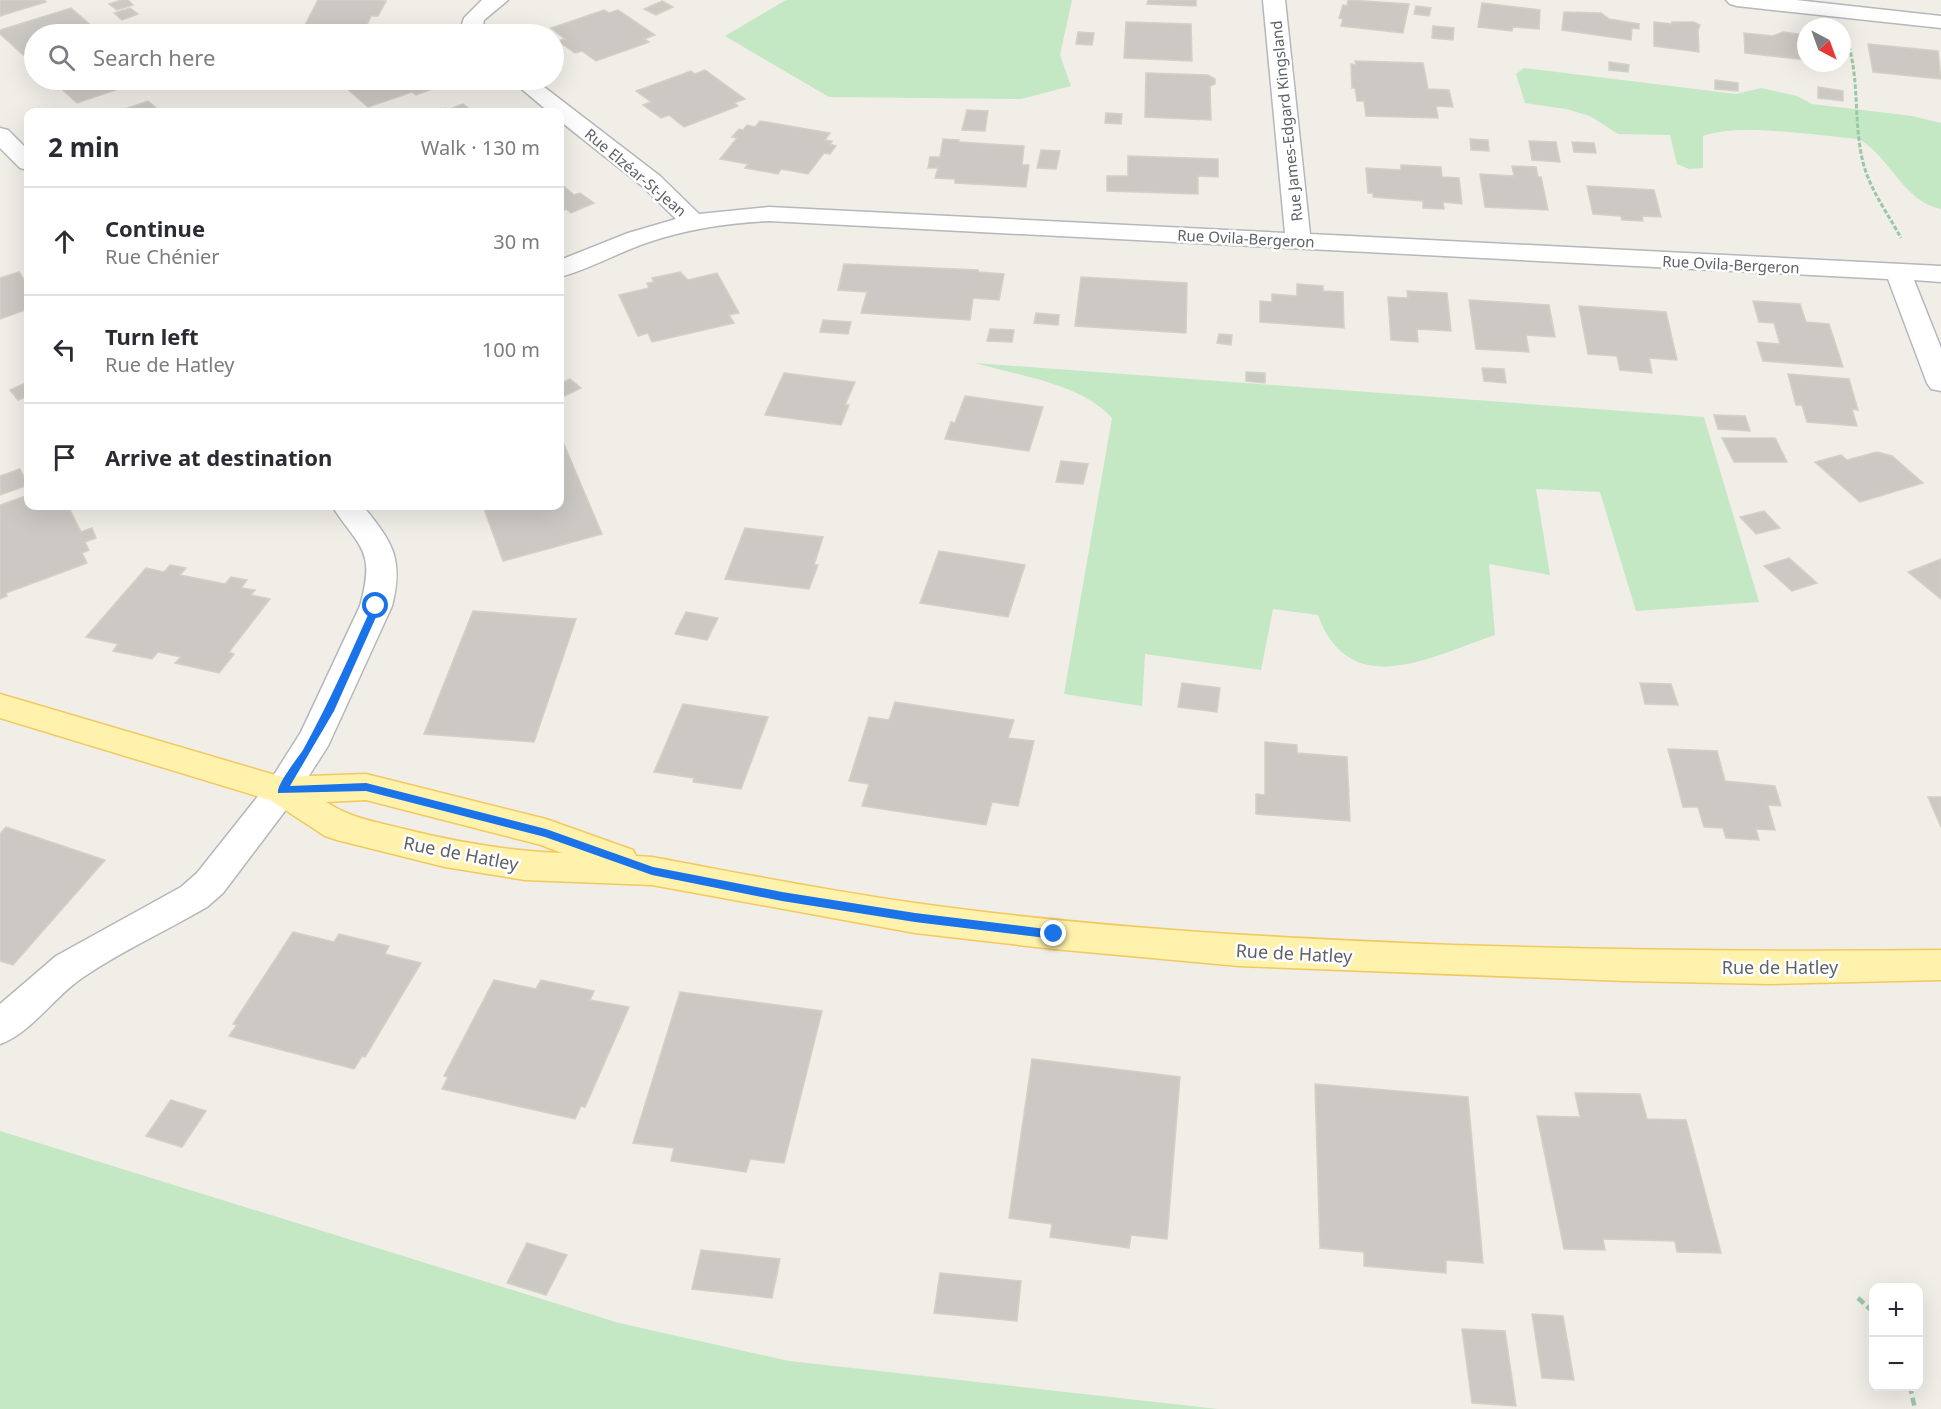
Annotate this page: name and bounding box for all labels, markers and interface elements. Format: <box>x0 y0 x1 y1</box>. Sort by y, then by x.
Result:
north arrow <box>1797 18 1851 72</box>
street label: Rue James-Edgard Kingsland <box>1266 20 1306 222</box>
search box <box>24 24 564 90</box>
icon: search <box>45 41 78 74</box>
text: Search here <box>93 42 215 72</box>
street label: Rue Elzéar-St-Jean <box>581 124 691 220</box>
text: 2 min <box>48 129 120 165</box>
text: Walk · 130 m <box>421 134 540 161</box>
text: Continue <box>105 213 205 243</box>
street label: Rue Ovila-Bergeron <box>1177 224 1315 252</box>
icon: ahead <box>48 225 81 258</box>
text: 30 m <box>493 228 540 255</box>
text: Rue Chénier <box>105 243 220 270</box>
street label: Rue Ovila-Bergeron <box>1662 250 1800 278</box>
text: Turn left <box>105 321 199 351</box>
icon: left <box>48 333 81 366</box>
text: 100 m <box>482 336 540 363</box>
text: Rue de Hatley <box>105 351 235 378</box>
icon: arrive <box>48 441 81 474</box>
text: Arrive at destination <box>105 442 332 472</box>
route start <box>362 592 388 618</box>
street label: Rue de Hatley <box>401 830 521 876</box>
route end <box>1040 920 1066 946</box>
street label: Rue de Hatley <box>1235 938 1354 968</box>
street label: Rue de Hatley <box>1722 955 1839 979</box>
map controls <box>1869 1283 1923 1391</box>
button: + <box>1869 1283 1923 1337</box>
button: − <box>1869 1337 1923 1391</box>

